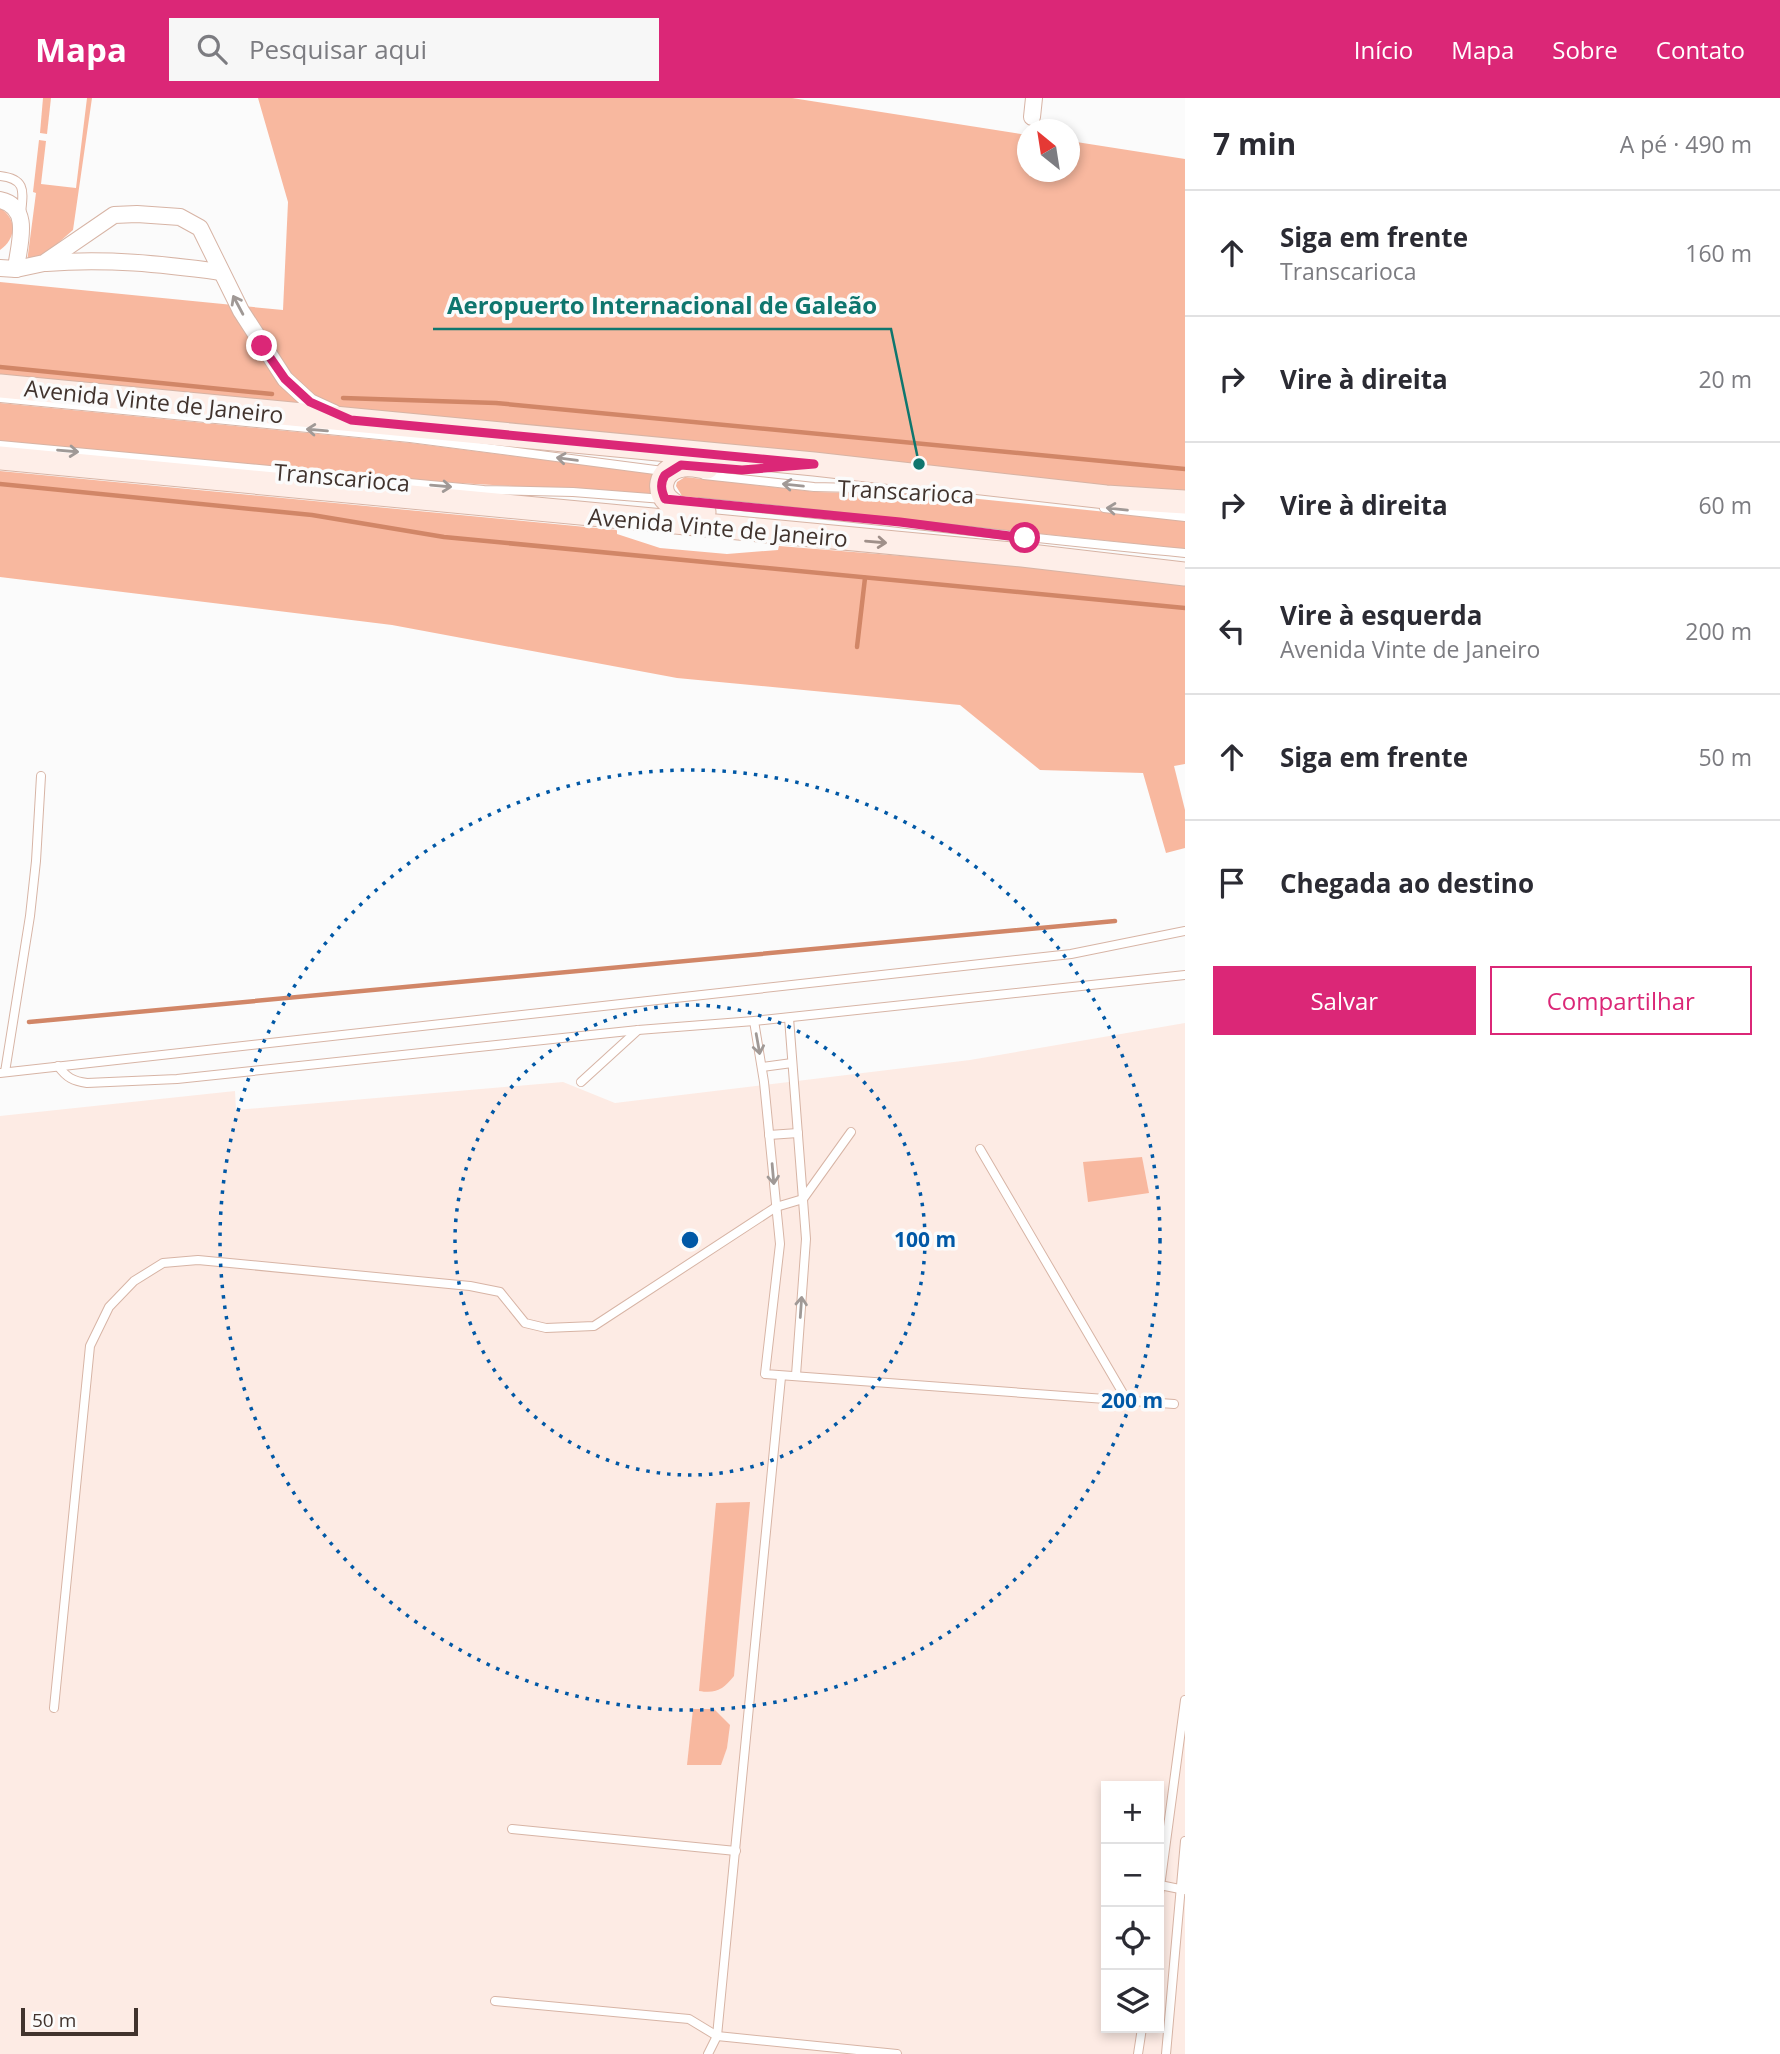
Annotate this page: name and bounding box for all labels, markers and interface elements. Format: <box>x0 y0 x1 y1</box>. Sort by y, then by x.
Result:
search box <box>169 18 659 81</box>
text: Mapa <box>35 27 127 72</box>
icon: search <box>193 30 231 68</box>
text: Pesquisar aqui <box>249 31 427 67</box>
text: Início <box>1354 33 1413 66</box>
text: Mapa <box>1451 33 1514 66</box>
text: Sobre <box>1552 33 1618 66</box>
text: Contato <box>1656 33 1745 66</box>
north arrow <box>1017 119 1080 182</box>
text: 7 min <box>1213 123 1296 164</box>
text: A pé · 490 m <box>1620 128 1752 160</box>
text: Siga em frente <box>1280 219 1468 255</box>
icon: ahead <box>1213 234 1251 272</box>
text: 160 m <box>1685 237 1752 269</box>
text: Transcarioca <box>1280 255 1417 287</box>
callout: Aeropuerto Internacional de Galeão <box>433 284 891 329</box>
text: Aeropuerto Internacional de Galeão <box>447 288 877 321</box>
one-way arrow <box>231 295 244 316</box>
route end <box>246 330 277 361</box>
icon: right <box>1213 360 1251 398</box>
text: Vire à direita <box>1280 361 1448 397</box>
text: 20 m <box>1698 363 1752 395</box>
street label: Avenida Vinte de Janeiro <box>23 371 285 431</box>
one-way arrow <box>306 423 328 436</box>
one-way arrow <box>56 445 79 458</box>
one-way arrow <box>556 452 579 465</box>
street label: Transcarioca <box>273 455 411 499</box>
street label: Transcarioca <box>837 471 975 511</box>
one-way arrow <box>782 478 805 491</box>
one-way arrow <box>429 480 452 493</box>
icon: right <box>1213 486 1251 524</box>
text: Vire à direita <box>1280 487 1448 523</box>
text: 60 m <box>1698 489 1752 521</box>
street label: Avenida Vinte de Janeiro <box>587 500 849 554</box>
one-way arrow <box>1106 503 1129 516</box>
route start <box>1009 522 1040 553</box>
one-way arrow <box>864 536 886 549</box>
text: Vire à esquerda <box>1280 597 1482 633</box>
icon: left <box>1213 612 1251 650</box>
text: 200 m <box>1685 615 1752 647</box>
text: Avenida Vinte de Janeiro <box>1280 633 1540 665</box>
icon: ahead <box>1213 738 1251 776</box>
text: Siga em frente <box>1280 739 1468 775</box>
text: 50 m <box>1698 741 1752 773</box>
icon: arrive <box>1213 864 1251 902</box>
text: Chegada ao destino <box>1280 865 1534 901</box>
button: Salvar <box>1213 966 1476 1035</box>
button: Compartilhar <box>1490 966 1752 1035</box>
one-way arrow <box>752 1032 765 1055</box>
one-way arrow <box>767 1162 780 1185</box>
text: 100 m <box>894 1225 956 1253</box>
centre of rings <box>678 1228 702 1252</box>
one-way arrow <box>795 1297 808 1319</box>
text: 200 m <box>1101 1386 1163 1414</box>
map controls <box>1101 1781 1164 2033</box>
button: + <box>1101 1781 1164 1844</box>
button: − <box>1101 1844 1164 1907</box>
button: locate <box>1101 1907 1164 1970</box>
button: layers <box>1101 1970 1164 2033</box>
scale bar <box>21 2005 138 2037</box>
text: 50 m <box>32 2007 76 2033</box>

